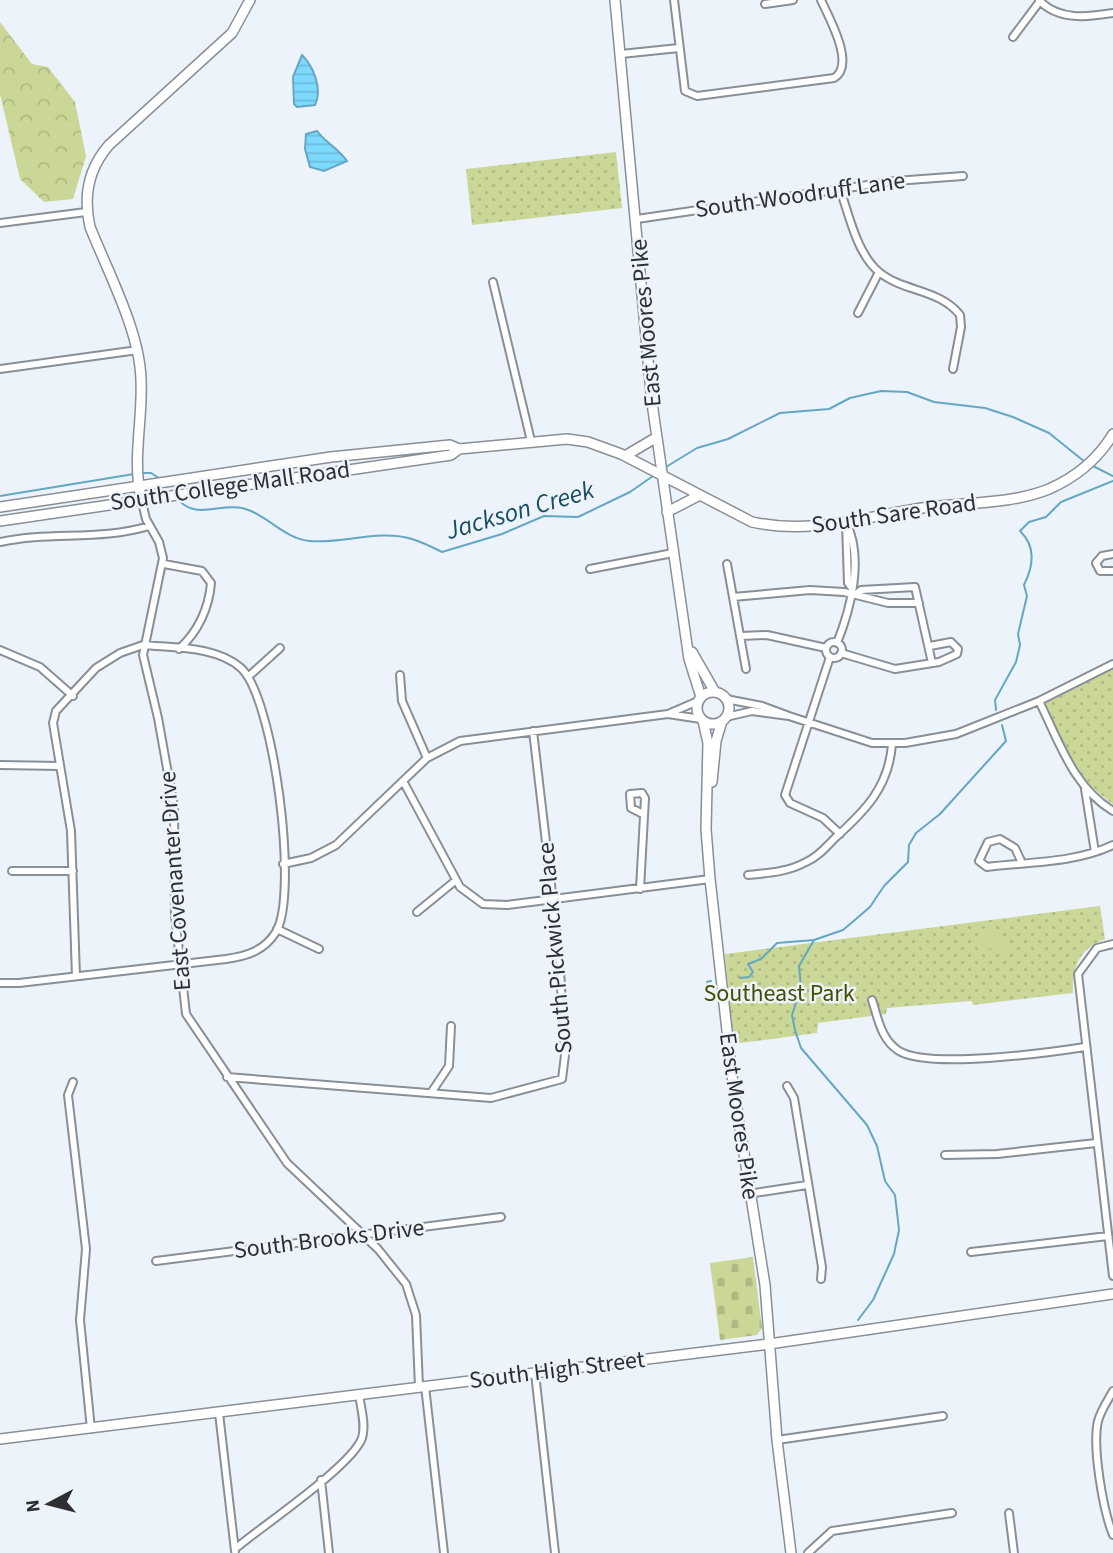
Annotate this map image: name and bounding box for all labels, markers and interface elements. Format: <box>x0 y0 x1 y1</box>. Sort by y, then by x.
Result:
street label: South Woodruff Lane <box>693 163 907 227</box>
street label: East Moores Pike <box>621 238 671 408</box>
street label: South College Mall Road <box>108 452 352 520</box>
water label: Jackson Creek <box>441 471 599 549</box>
street label: South Sare Road <box>809 485 979 543</box>
street label: East Covenanter Drive <box>150 770 200 992</box>
street label: South Pickwick Place <box>528 841 582 1055</box>
park label: Southeast Park <box>703 976 855 1011</box>
street label: East Moores Pike <box>710 1030 768 1202</box>
street label: South Brooks Drive <box>232 1210 426 1268</box>
street label: South High Street <box>467 1342 647 1398</box>
north arrow <box>14 1469 84 1539</box>
text: N <box>19 1498 48 1514</box>

